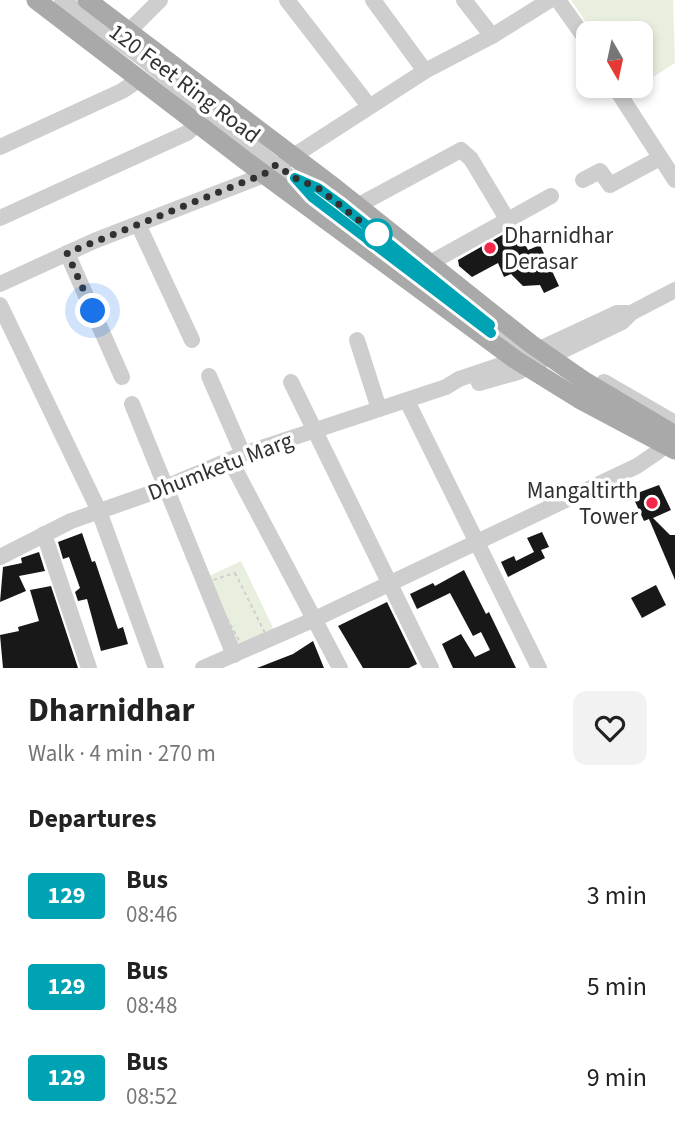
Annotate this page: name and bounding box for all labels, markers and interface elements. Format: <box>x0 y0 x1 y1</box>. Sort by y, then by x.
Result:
street label: 120 Feet Ring Road <box>102 16 267 151</box>
north arrow <box>576 21 653 98</box>
map controls <box>576 21 653 98</box>
unlabelled marker <box>362 219 392 249</box>
place label: Dharnidhar Derasar <box>504 219 614 278</box>
marker: Dharnidhar Derasar <box>482 240 498 256</box>
your location <box>75 293 110 328</box>
street label: Dhumketu Marg <box>143 424 298 509</box>
place label: Mangaltirth Tower <box>527 474 639 533</box>
marker: Mangaltirth Tower <box>644 495 660 511</box>
text: Dharnidhar <box>28 687 195 734</box>
button: heart <box>573 691 647 765</box>
text: Walk · 4 min · 270 m <box>28 737 216 770</box>
text: Departures <box>28 800 156 837</box>
text: Bus <box>126 861 168 898</box>
text: 3 min <box>587 877 647 914</box>
text: 129 <box>47 878 86 913</box>
text: 08:46 <box>126 898 177 931</box>
text: Bus <box>126 952 168 989</box>
text: 5 min <box>587 968 647 1005</box>
text: 129 <box>47 969 86 1004</box>
text: 08:48 <box>126 989 177 1022</box>
text: Bus <box>126 1043 168 1080</box>
text: 9 min <box>587 1059 647 1096</box>
text: 129 <box>47 1060 86 1095</box>
text: 08:52 <box>126 1080 177 1113</box>

